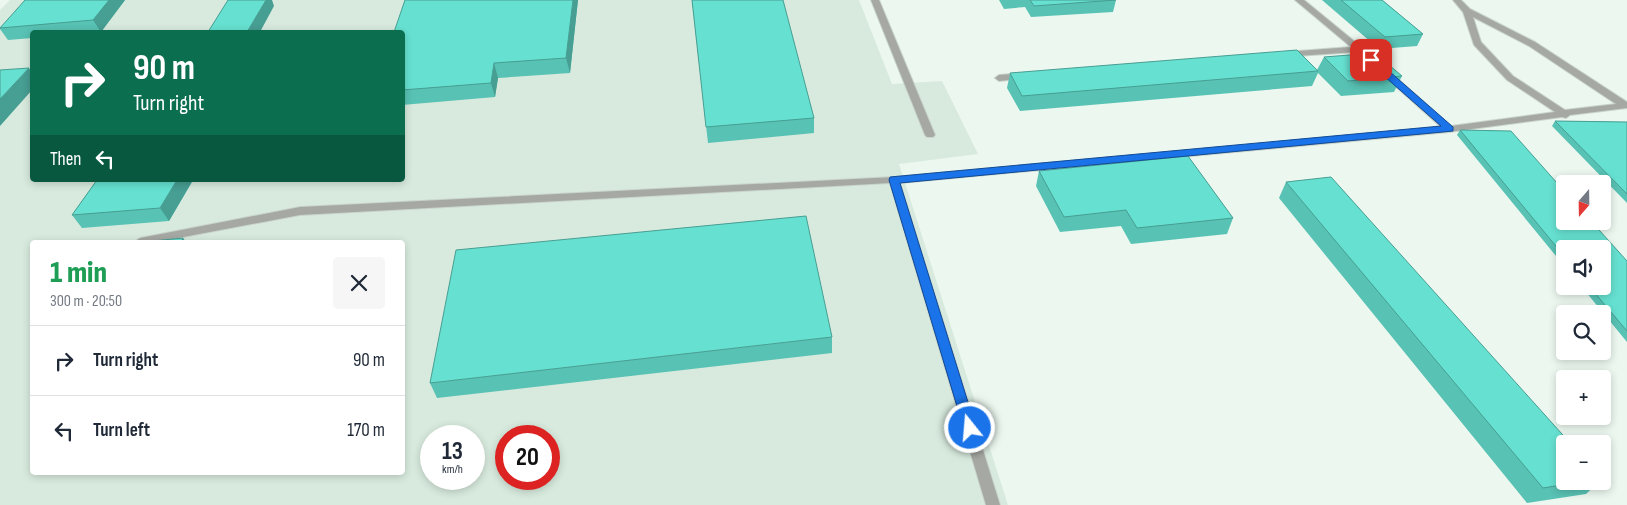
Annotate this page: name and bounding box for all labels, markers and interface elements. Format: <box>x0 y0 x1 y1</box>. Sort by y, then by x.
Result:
pin <box>1350 39 1392 81</box>
icon: arrive <box>1357 46 1385 74</box>
text: 90 m <box>133 47 195 90</box>
icon: right <box>50 50 115 115</box>
text: Turn right <box>133 90 204 117</box>
icon: left <box>91 145 119 173</box>
text: Then <box>50 148 81 171</box>
north arrow <box>1556 175 1611 230</box>
map controls <box>1556 175 1611 490</box>
button: sound <box>1556 240 1611 295</box>
text: 1 min <box>50 255 107 291</box>
button: close <box>333 257 385 309</box>
text: 300 m · 20:50 <box>50 292 122 311</box>
button: search <box>1556 305 1611 360</box>
icon: right <box>50 347 78 375</box>
text: Turn right <box>93 349 158 372</box>
text: 90 m <box>353 349 385 372</box>
button: + <box>1556 370 1611 425</box>
position arrow <box>943 401 995 453</box>
icon: left <box>50 417 78 445</box>
text: Turn left <box>93 419 150 442</box>
text: 170 m <box>347 419 385 442</box>
speed limit sign: 20 <box>495 425 560 490</box>
button: − <box>1556 435 1611 490</box>
text: 13 <box>442 436 463 467</box>
text: km/h <box>442 462 463 477</box>

